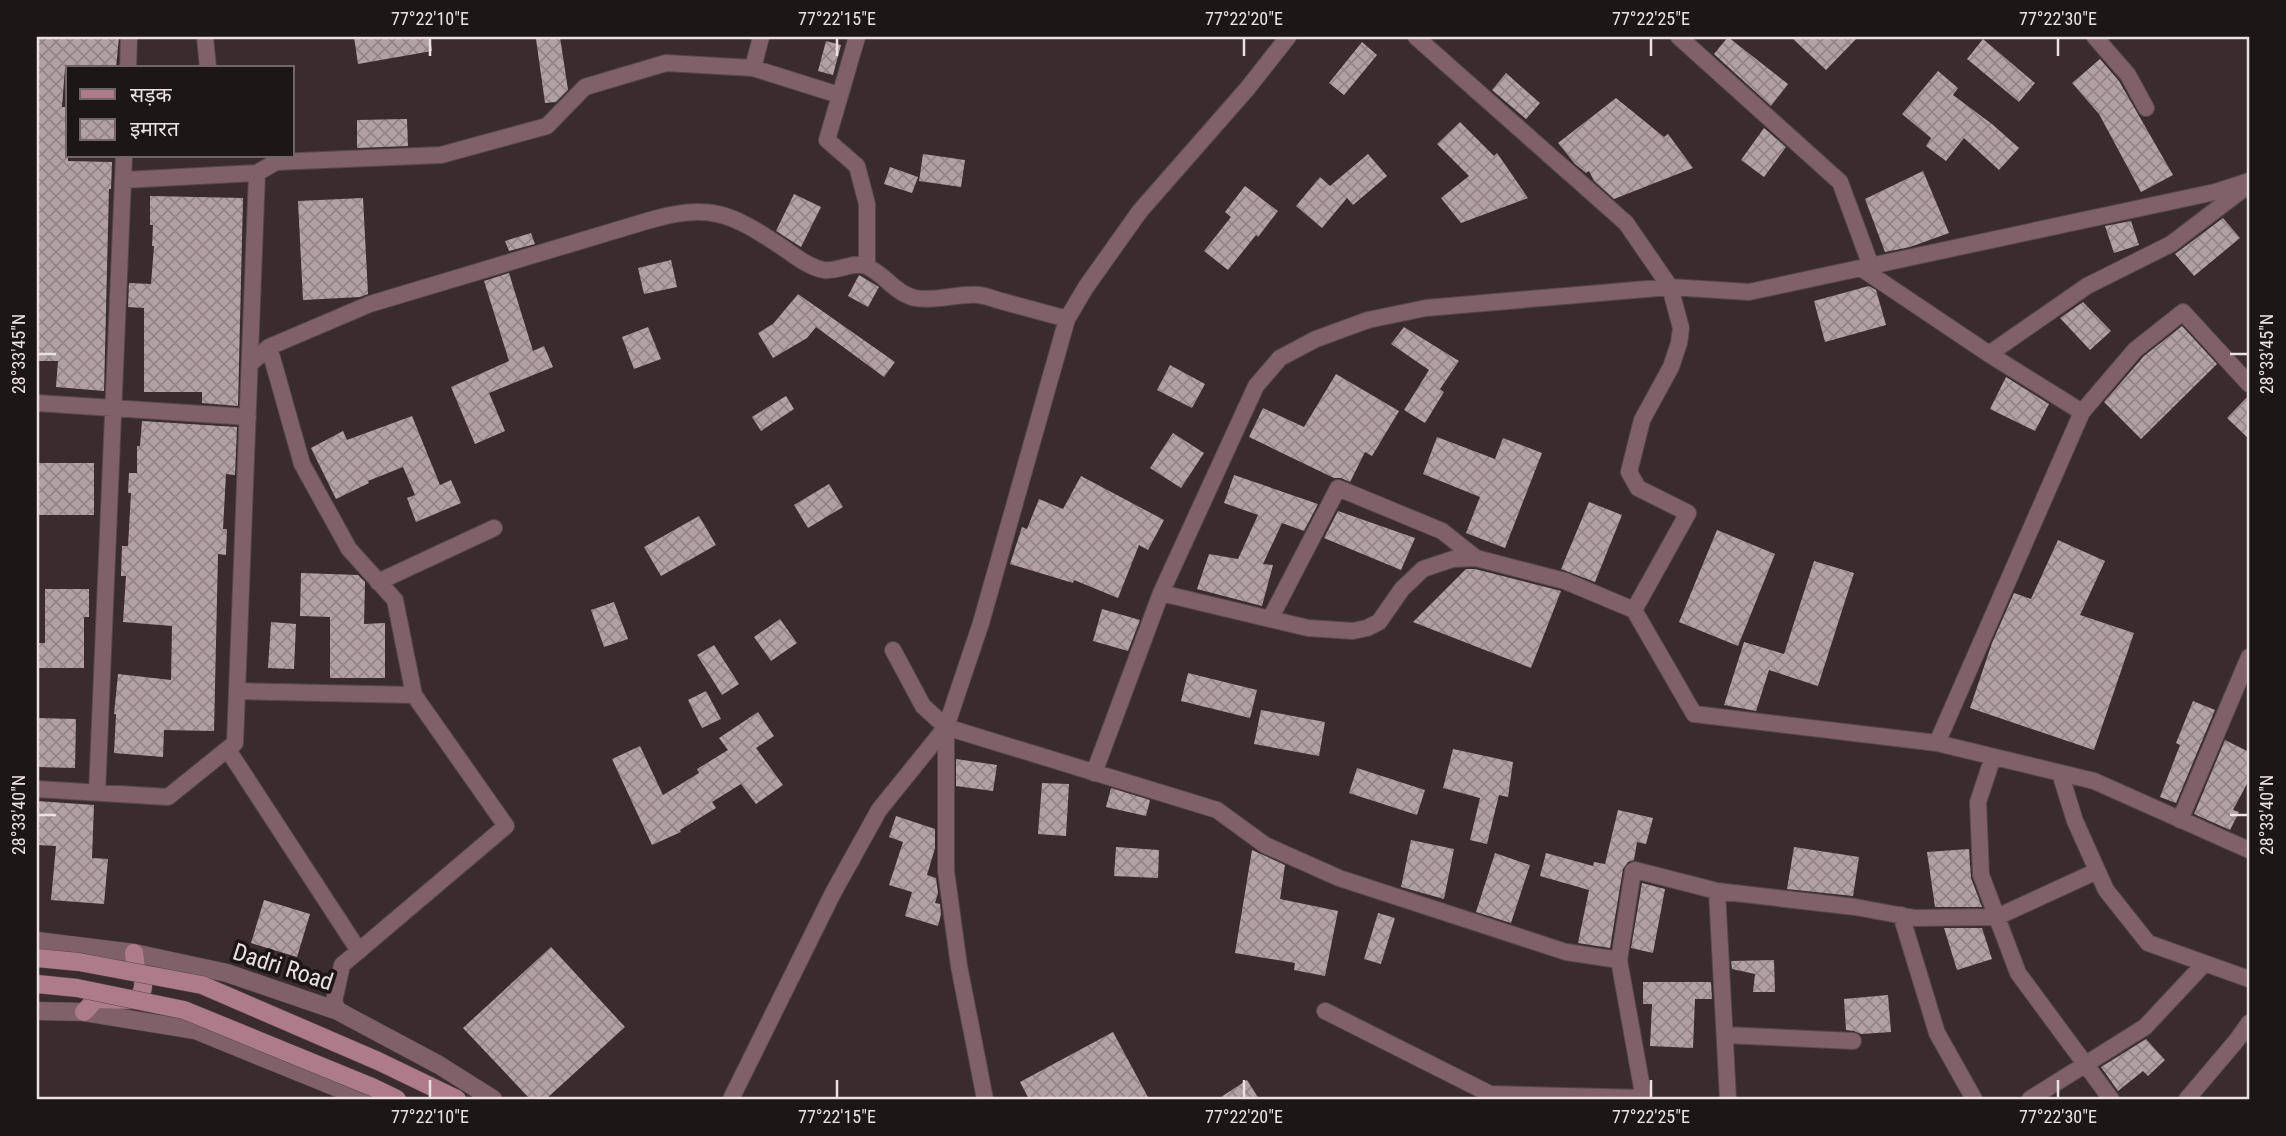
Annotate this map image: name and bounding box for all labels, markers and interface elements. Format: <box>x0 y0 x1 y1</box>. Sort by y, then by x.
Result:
text: 77°22'10"E <box>391 8 469 29</box>
text: 77°22'15"E <box>798 8 876 29</box>
text: 77°22'20"E <box>1205 8 1283 29</box>
text: 77°22'25"E <box>1612 8 1690 29</box>
text: 77°22'30"E <box>2019 8 2097 29</box>
legend <box>66 66 294 158</box>
text: सड़क <box>130 83 172 107</box>
text: इमारत <box>130 117 180 141</box>
text: 28°33'45"N <box>8 314 29 394</box>
text: 28°33'45"N <box>2256 314 2277 394</box>
text: 28°33'40"N <box>8 775 29 855</box>
text: 28°33'40"N <box>2256 775 2277 855</box>
street label: Dadri Road <box>229 938 337 996</box>
text: 77°22'10"E <box>391 1106 469 1127</box>
text: 77°22'15"E <box>798 1106 876 1127</box>
text: 77°22'20"E <box>1205 1106 1283 1127</box>
text: 77°22'25"E <box>1612 1106 1690 1127</box>
text: 77°22'30"E <box>2019 1106 2097 1127</box>

